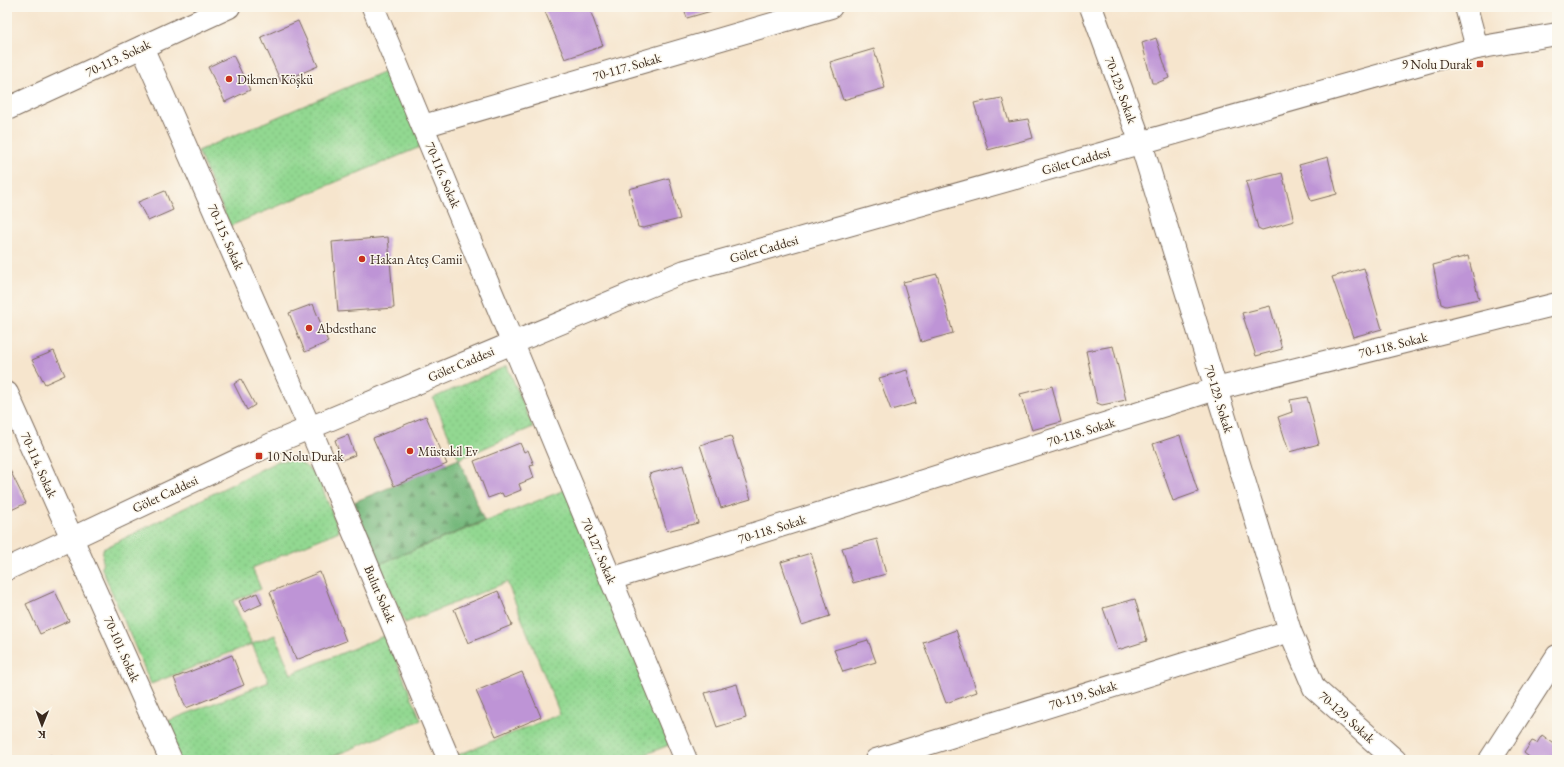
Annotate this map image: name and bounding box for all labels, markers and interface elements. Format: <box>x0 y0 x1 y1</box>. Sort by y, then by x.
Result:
street label: 70-113. Sokak <box>83 35 154 81</box>
street label: 70-117. Sokak <box>591 49 664 85</box>
street label: 70-129. Sokak <box>1101 54 1141 127</box>
place label: 9 Nolu Durak <box>1402 56 1473 73</box>
marker: 9 Nolu Durak <box>1475 59 1485 69</box>
place label: Dikmen Köşkü <box>237 71 313 88</box>
marker: Dikmen Köşkü <box>224 74 234 84</box>
street label: 70-116. Sokak <box>421 139 465 211</box>
street label: Gölet Caddesi <box>1040 143 1112 179</box>
street label: 70-115. Sokak <box>204 202 248 273</box>
street label: Gölet Caddesi <box>728 231 800 267</box>
place label: Hakan Ateş Camii <box>370 251 462 268</box>
marker: Hakan Ateş Camii <box>357 254 367 264</box>
place label: Abdesthane <box>316 320 376 337</box>
marker: Abdesthane <box>304 323 314 333</box>
street label: 70-118. Sokak <box>1357 328 1430 362</box>
street label: Gölet Caddesi <box>425 342 497 386</box>
street label: 70-129. Sokak <box>1201 363 1238 436</box>
street label: 70-118. Sokak <box>1045 413 1118 450</box>
street label: 70-114. Sokak <box>17 430 61 501</box>
place label: Müstakil Ev <box>418 443 478 460</box>
marker: Müstakil Ev <box>405 446 415 456</box>
place label: 10 Nolu Durak <box>267 448 344 465</box>
marker: 10 Nolu Durak <box>254 451 264 461</box>
street label: Gölet Caddesi <box>129 471 201 517</box>
street label: 70-118. Sokak <box>736 510 809 547</box>
street label: 70-127. Sokak <box>577 515 621 587</box>
street label: Bulut Sokak <box>360 563 400 626</box>
street label: 70-101. Sokak <box>100 614 144 685</box>
street label: 70-119. Sokak <box>1047 676 1120 713</box>
street label: 70-129. Sokak <box>1315 687 1379 747</box>
north arrow <box>22 705 62 745</box>
text: K <box>37 728 46 742</box>

